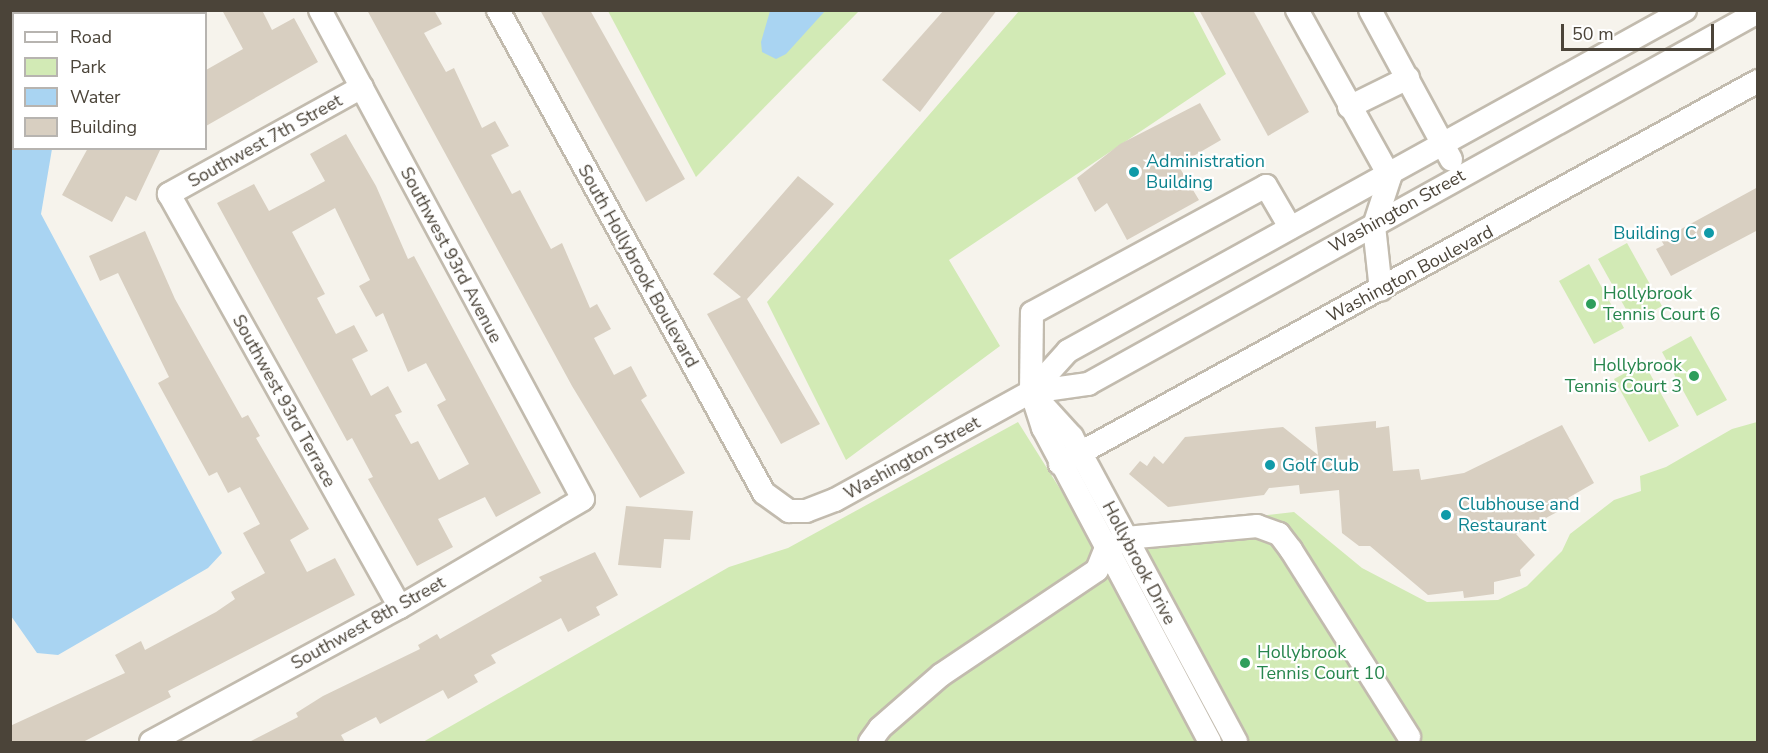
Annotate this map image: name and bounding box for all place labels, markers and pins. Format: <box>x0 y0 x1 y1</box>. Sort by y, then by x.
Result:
place label: Administration Building <box>1146 151 1265 194</box>
marker: Administration Building <box>1127 165 1141 179</box>
place label: Building C <box>1613 222 1697 244</box>
marker: Building C <box>1702 226 1716 240</box>
place label: Hollybrook Tennis Court 6 <box>1603 283 1720 326</box>
marker: Hollybrook Tennis Court 6 <box>1584 297 1598 311</box>
place label: Hollybrook Tennis Court 3 <box>1565 355 1682 398</box>
marker: Hollybrook Tennis Court 3 <box>1687 369 1701 383</box>
place label: Golf Club <box>1282 454 1359 476</box>
marker: Golf Club <box>1263 458 1277 472</box>
place label: Clubhouse and Restaurant <box>1458 494 1579 536</box>
marker: Clubhouse and Restaurant <box>1439 508 1453 522</box>
place label: Hollybrook Tennis Court 10 <box>1257 642 1385 684</box>
marker: Hollybrook Tennis Court 10 <box>1238 656 1252 670</box>

